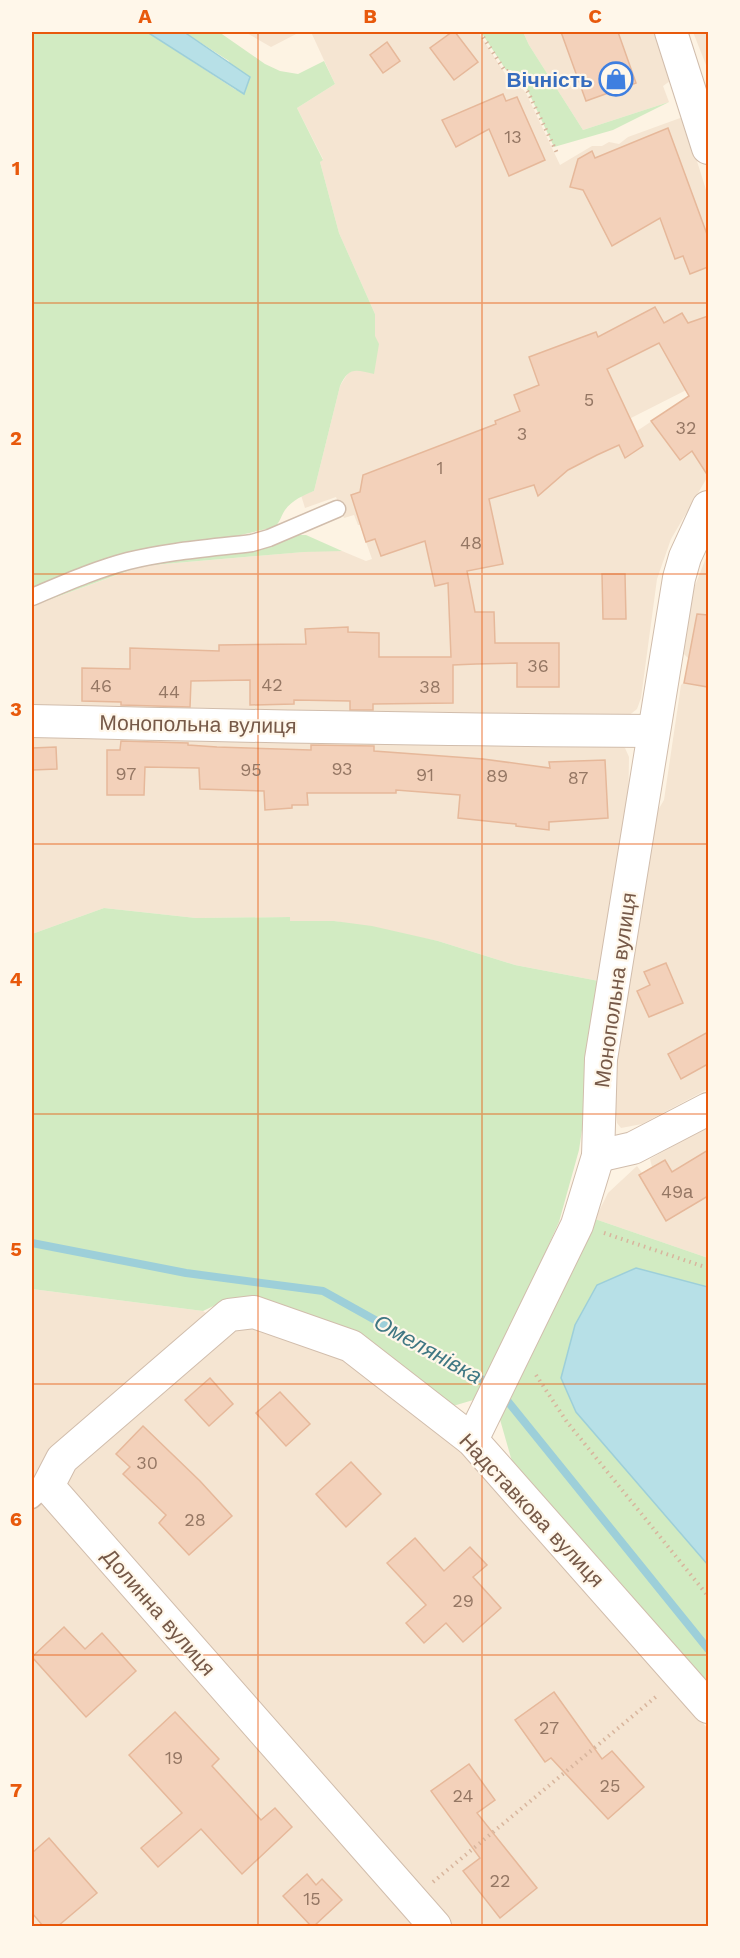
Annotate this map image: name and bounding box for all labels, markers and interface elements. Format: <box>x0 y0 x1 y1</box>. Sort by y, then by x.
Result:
text: A <box>138 4 152 28</box>
text: B <box>363 4 377 28</box>
text: C <box>588 4 602 28</box>
shop icon: Вічність <box>598 61 634 97</box>
place label: Вічність <box>506 67 593 92</box>
house number: 13 <box>504 126 522 147</box>
text: 1 <box>12 156 20 180</box>
house number: 5 <box>584 389 594 410</box>
house number: 32 <box>676 417 697 438</box>
house number: 3 <box>517 423 527 444</box>
text: 2 <box>10 426 22 450</box>
house number: 1 <box>436 457 444 478</box>
house number: 48 <box>460 532 482 553</box>
house number: 36 <box>527 655 549 676</box>
house number: 42 <box>261 674 283 695</box>
house number: 46 <box>90 675 112 696</box>
house number: 38 <box>419 676 441 697</box>
house number: 44 <box>158 681 180 702</box>
text: 3 <box>10 697 22 721</box>
street label: Монопольна вулиця <box>99 710 297 738</box>
house number: 93 <box>331 758 353 779</box>
house number: 95 <box>240 759 262 780</box>
house number: 97 <box>116 763 136 784</box>
house number: 91 <box>416 764 434 785</box>
house number: 89 <box>486 765 508 786</box>
house number: 87 <box>568 767 588 788</box>
street label: Монопольна вулиця <box>589 891 641 1089</box>
text: 4 <box>10 967 23 991</box>
house number: 49а <box>661 1181 694 1202</box>
text: 5 <box>10 1237 22 1261</box>
water label: Омелянівка <box>370 1309 486 1389</box>
street label: Надставкова вулиця <box>454 1428 610 1592</box>
house number: 30 <box>136 1452 158 1473</box>
text: 6 <box>10 1507 22 1531</box>
house number: 28 <box>184 1509 206 1530</box>
street label: Долинна вулиця <box>97 1543 221 1681</box>
house number: 29 <box>452 1590 474 1611</box>
house number: 27 <box>539 1717 559 1738</box>
house number: 19 <box>165 1747 183 1768</box>
house number: 25 <box>600 1775 620 1796</box>
text: 7 <box>10 1778 22 1802</box>
house number: 24 <box>453 1785 473 1806</box>
house number: 22 <box>490 1870 511 1891</box>
house number: 15 <box>303 1888 321 1909</box>

